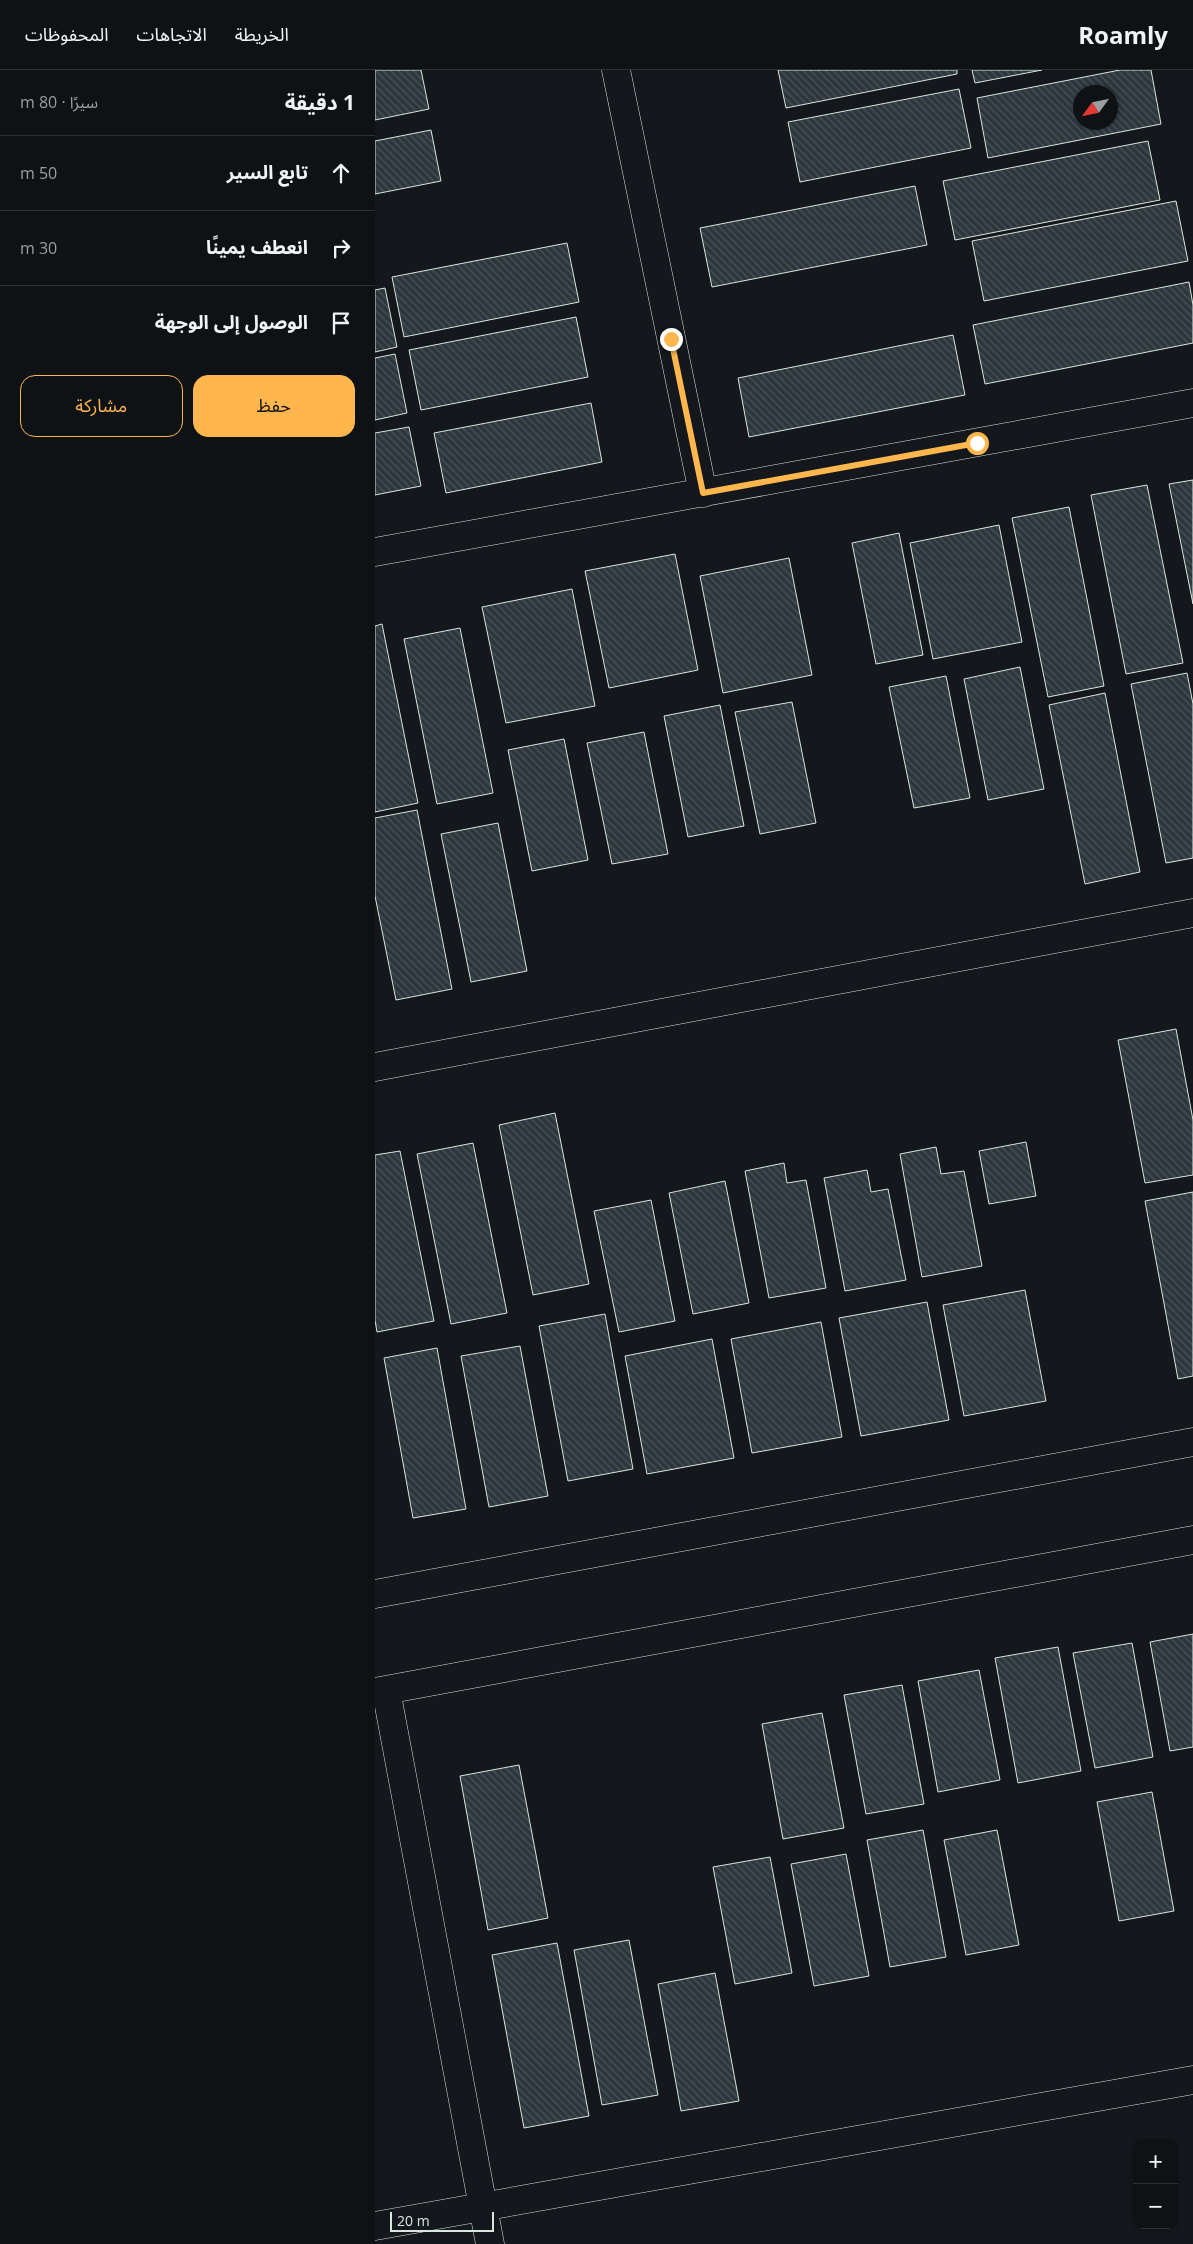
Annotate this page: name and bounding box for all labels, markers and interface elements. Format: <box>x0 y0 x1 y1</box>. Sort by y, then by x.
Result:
text: Roamly <box>1078 18 1168 51</box>
text: المحفوظات <box>25 22 109 46</box>
text: الاتجاهات <box>137 22 207 46</box>
text: الخريطة <box>235 22 289 46</box>
north arrow <box>1073 85 1118 130</box>
text: 1 دقيقة <box>285 88 355 116</box>
text: سيرًا · 80 m <box>20 91 98 113</box>
text: تابع السير <box>227 159 308 185</box>
icon: ahead <box>327 159 355 187</box>
text: 50 m <box>20 162 57 184</box>
text: انعطف يمينًا <box>206 234 308 260</box>
icon: right <box>327 234 355 262</box>
text: 30 m <box>20 237 57 259</box>
text: الوصول إلى الوجهة <box>155 309 308 335</box>
icon: arrive <box>327 309 355 337</box>
route end <box>660 328 683 351</box>
button: مشاركة <box>20 375 183 437</box>
button: حفظ <box>193 375 355 437</box>
route start <box>966 432 989 455</box>
map controls <box>1133 2139 1178 2229</box>
button: + <box>1133 2139 1178 2184</box>
button: − <box>1133 2184 1178 2229</box>
scale bar <box>390 2209 494 2232</box>
text: 20 m <box>397 2211 430 2230</box>

